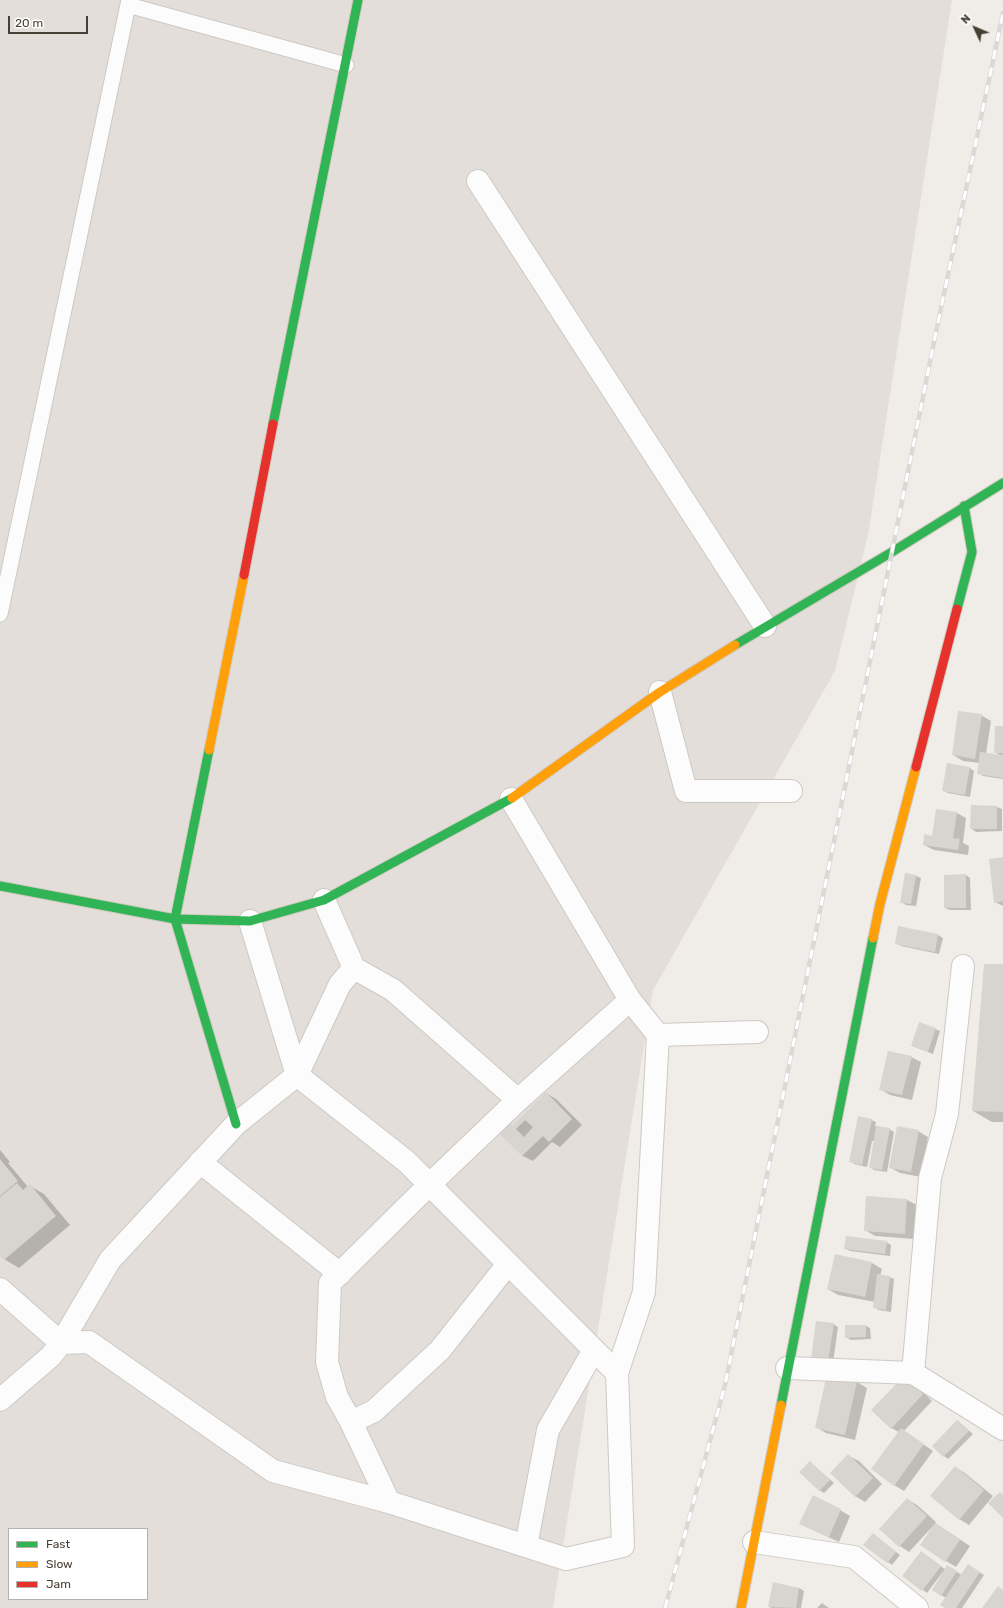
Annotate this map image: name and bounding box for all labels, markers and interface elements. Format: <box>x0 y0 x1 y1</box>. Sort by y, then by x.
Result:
scale bar <box>10 8 90 34</box>
north arrow <box>955 8 995 48</box>
text: N <box>959 12 973 27</box>
text: 20 m <box>15 16 43 30</box>
legend <box>8 1528 148 1600</box>
text: Fast <box>46 1537 70 1551</box>
text: Slow <box>46 1557 73 1571</box>
text: Jam <box>46 1577 71 1591</box>

